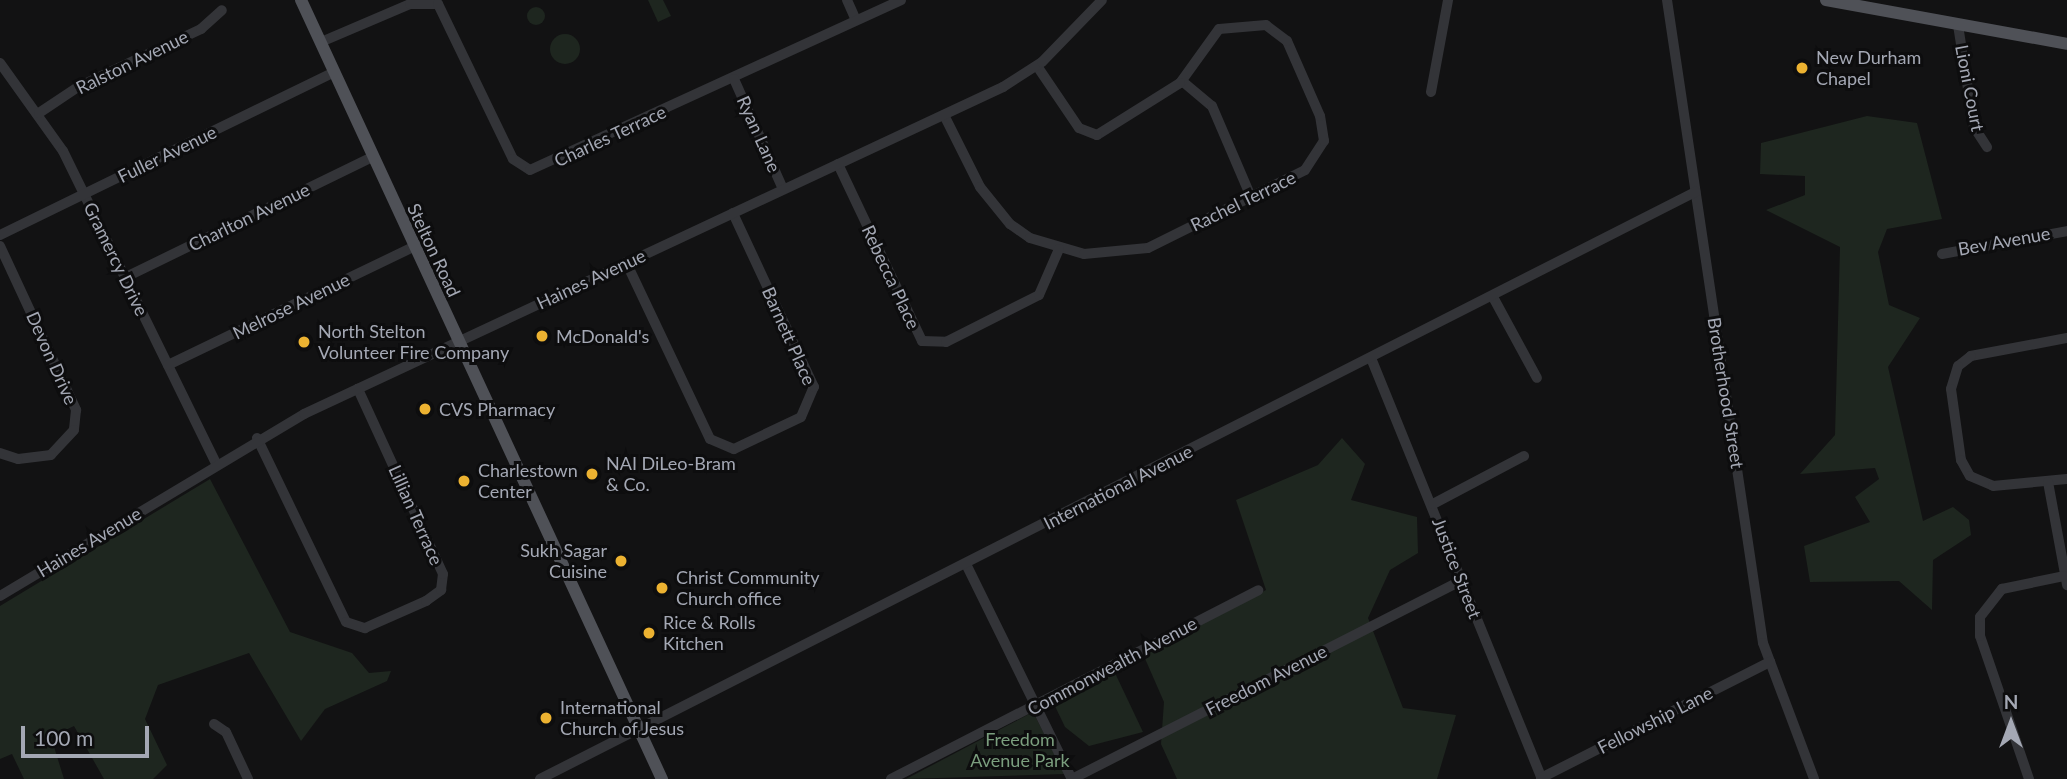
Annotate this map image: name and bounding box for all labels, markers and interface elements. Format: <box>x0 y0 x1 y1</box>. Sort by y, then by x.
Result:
street label: Ralston Avenue <box>72 25 192 99</box>
street label: Lioni Court <box>1951 43 1989 133</box>
place label: New Durham Chapel <box>1816 47 1922 90</box>
marker: New Durham Chapel <box>1794 60 1810 76</box>
street label: Ryan Lane <box>733 92 785 176</box>
street label: Charles Terrace <box>550 101 670 171</box>
street label: Fuller Avenue <box>114 121 220 187</box>
street label: Rachel Terrace <box>1187 166 1299 236</box>
street label: Charlton Avenue <box>185 178 313 256</box>
street label: Gramercy Drive <box>79 198 153 320</box>
street label: Stelton Road <box>403 200 465 300</box>
street label: Rebecca Place <box>857 222 925 332</box>
street label: Bev Avenue <box>1956 222 2052 260</box>
street label: Haines Avenue <box>533 244 649 314</box>
street label: Melrose Avenue <box>229 268 353 344</box>
street label: Barnett Place <box>758 284 820 388</box>
street label: Devon Drive <box>22 308 82 408</box>
street label: Brotherhood Street <box>1703 316 1749 470</box>
place label: North Stelton Volunteer Fire Company <box>318 321 510 364</box>
place label: McDonald's <box>556 325 649 347</box>
marker: McDonald's <box>534 328 550 344</box>
marker: North Stelton Volunteer Fire Company <box>296 334 312 350</box>
place label: CVS Pharmacy <box>439 398 555 420</box>
marker: CVS Pharmacy <box>417 401 433 417</box>
street label: International Avenue <box>1040 440 1196 534</box>
place label: NAI DiLeo-Bram & Co. <box>606 453 736 496</box>
place label: Charlestown Center <box>478 460 578 503</box>
street label: Lillian Terrace <box>384 461 448 569</box>
marker: NAI DiLeo-Bram & Co. <box>584 466 600 482</box>
marker: Charlestown Center <box>456 473 472 489</box>
street label: Haines Avenue <box>33 502 145 582</box>
street label: Justice Street <box>1428 515 1486 621</box>
place label: Sukh Sagar Cuisine <box>520 540 607 582</box>
marker: Sukh Sagar Cuisine <box>613 553 629 569</box>
place label: Christ Community Church office <box>676 567 820 610</box>
marker: Christ Community Church office <box>654 580 670 596</box>
place label: Rice & Rolls Kitchen <box>663 612 756 654</box>
street label: Commonwealth Avenue <box>1023 612 1201 720</box>
marker: Rice & Rolls Kitchen <box>641 625 657 641</box>
street label: Freedom Avenue <box>1201 640 1331 720</box>
street label: Fellowship Lane <box>1594 682 1716 758</box>
north arrow <box>1976 688 2046 758</box>
text: N <box>2004 690 2018 713</box>
place label: International Church of Jesus <box>560 697 685 740</box>
marker: International Church of Jesus <box>538 710 554 726</box>
scale bar <box>24 712 152 756</box>
text: 100 m <box>34 725 93 750</box>
park label: Freedom Avenue Park <box>970 729 1070 772</box>

